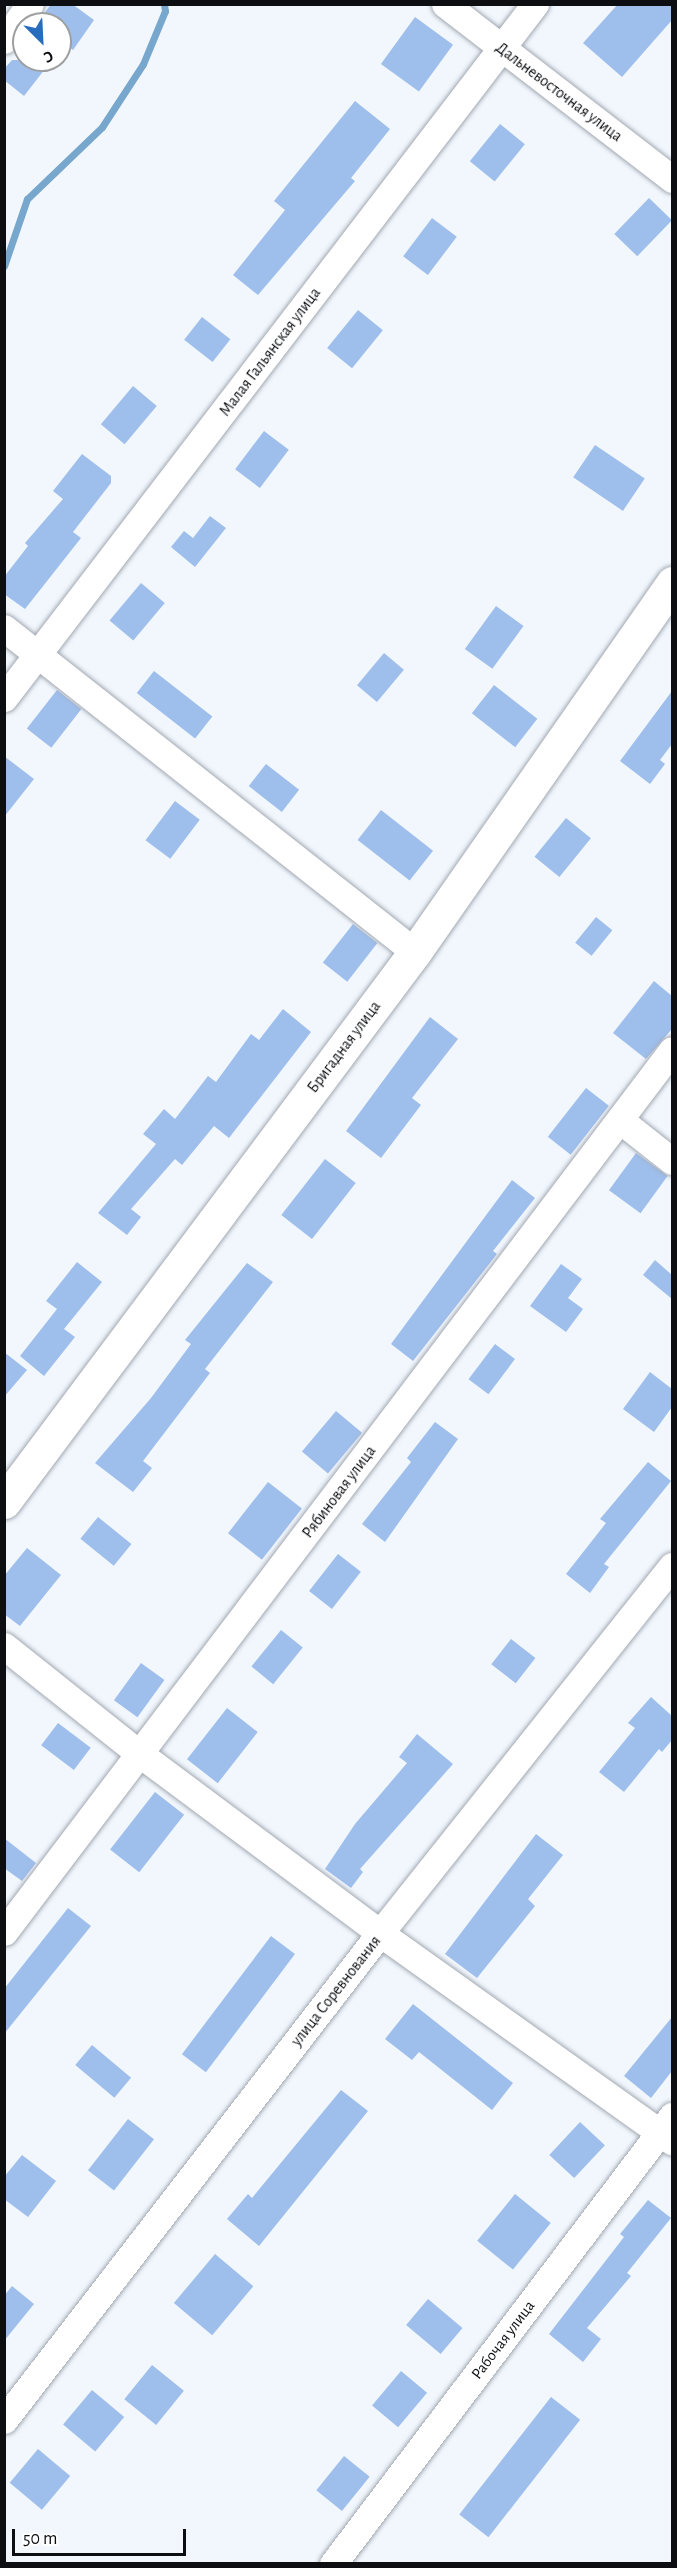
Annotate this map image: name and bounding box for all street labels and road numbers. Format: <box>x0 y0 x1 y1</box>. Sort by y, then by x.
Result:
street label: Дальневосточная улица <box>492 38 626 146</box>
street label: Малая Гальянская улица <box>215 284 325 420</box>
street label: Бригадная улица <box>303 997 385 1097</box>
street label: Рябиновая улица <box>298 1442 380 1542</box>
street label: улица Соревнования <box>287 1932 385 2050</box>
street label: Рабочая улица <box>467 2297 539 2383</box>

